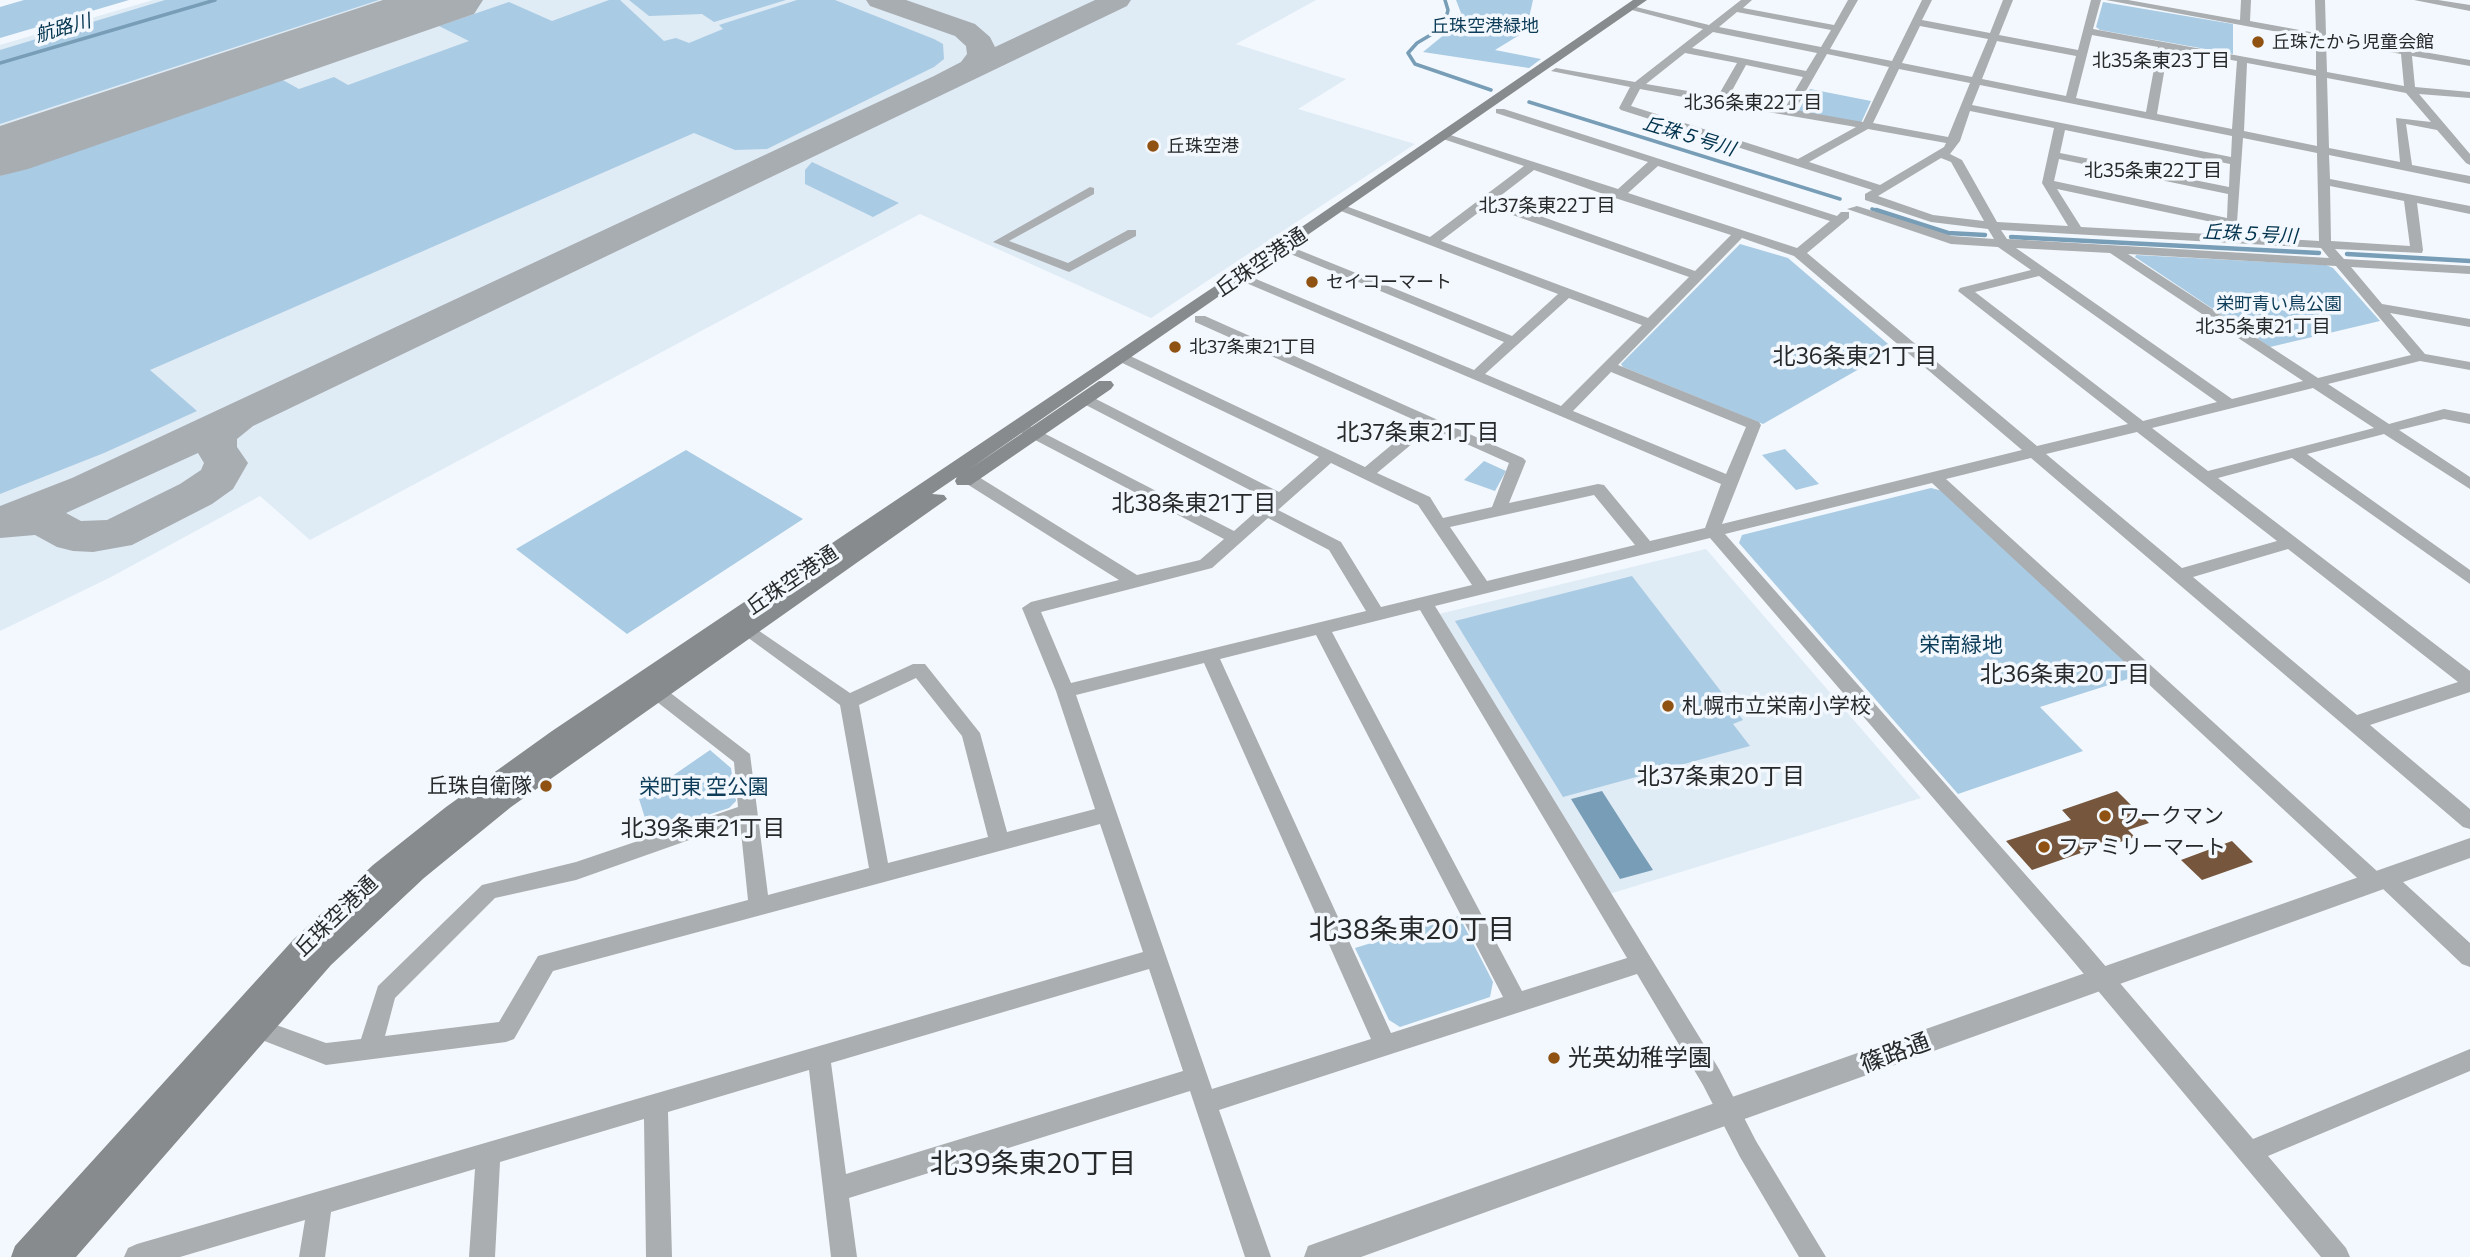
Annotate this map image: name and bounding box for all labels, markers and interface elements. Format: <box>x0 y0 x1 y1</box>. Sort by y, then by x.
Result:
water label: 航路川 <box>32 9 94 47</box>
park label: 丘珠空港緑地 <box>1431 15 1539 37</box>
place label: 丘珠たから児童会館 <box>2272 31 2434 53</box>
marker: 丘珠たから児童会館 <box>2250 34 2266 50</box>
district label: 北35条東23丁目 <box>2092 50 2230 72</box>
district label: 北36条東22丁目 <box>1684 92 1822 114</box>
water label: 丘珠５号川 <box>1640 111 1738 161</box>
place label: 丘珠空港 <box>1167 135 1239 157</box>
marker: 丘珠空港 <box>1145 138 1161 154</box>
district label: 北35条東22丁目 <box>2084 160 2222 182</box>
district label: 北37条東22丁目 <box>1479 195 1615 217</box>
water label: 丘珠５号川 <box>2202 220 2298 248</box>
street label: 丘珠空港通 <box>1210 222 1312 302</box>
place label: セイコーマート <box>1326 271 1452 293</box>
marker: セイコーマート <box>1304 274 1320 290</box>
park label: 栄町青い鳥公園 <box>2216 293 2342 315</box>
district label: 北35条東21丁目 <box>2195 316 2331 338</box>
place label: 北37条東21丁目 <box>1189 336 1316 358</box>
marker: 北37条東21丁目 <box>1167 339 1183 355</box>
district label: 北36条東21丁目 <box>1773 342 1937 370</box>
district label: 北37条東21丁目 <box>1337 418 1499 446</box>
district label: 北38条東21丁目 <box>1112 489 1276 517</box>
street label: 丘珠空港通 <box>741 540 843 620</box>
park label: 栄南緑地 <box>1919 632 2003 658</box>
district label: 北36条東20丁目 <box>1980 660 2150 688</box>
place label: 札幌市立栄南小学校 <box>1682 693 1871 719</box>
marker: 札幌市立栄南小学校 <box>1660 698 1676 714</box>
district label: 北37条東20丁目 <box>1637 762 1805 790</box>
place label: 丘珠自衛隊 <box>427 773 532 799</box>
park label: 栄町東 空公園 <box>639 774 769 800</box>
marker: 丘珠自衛隊 <box>538 778 554 794</box>
place label: ワークマン <box>2119 803 2224 829</box>
marker: ワークマン <box>2097 808 2113 824</box>
district label: 北39条東21丁目 <box>621 814 785 842</box>
place label: ファミリーマート <box>2058 834 2226 860</box>
marker: ファミリーマート <box>2036 839 2052 855</box>
street label: 丘珠空港通 <box>289 870 383 962</box>
district label: 北38条東20丁目 <box>1309 913 1515 947</box>
street label: 篠路通 <box>1856 1027 1934 1079</box>
place label: 光英幼稚学園 <box>1568 1044 1712 1072</box>
marker: 光英幼稚学園 <box>1546 1050 1562 1066</box>
district label: 北39条東20丁目 <box>930 1147 1136 1181</box>

